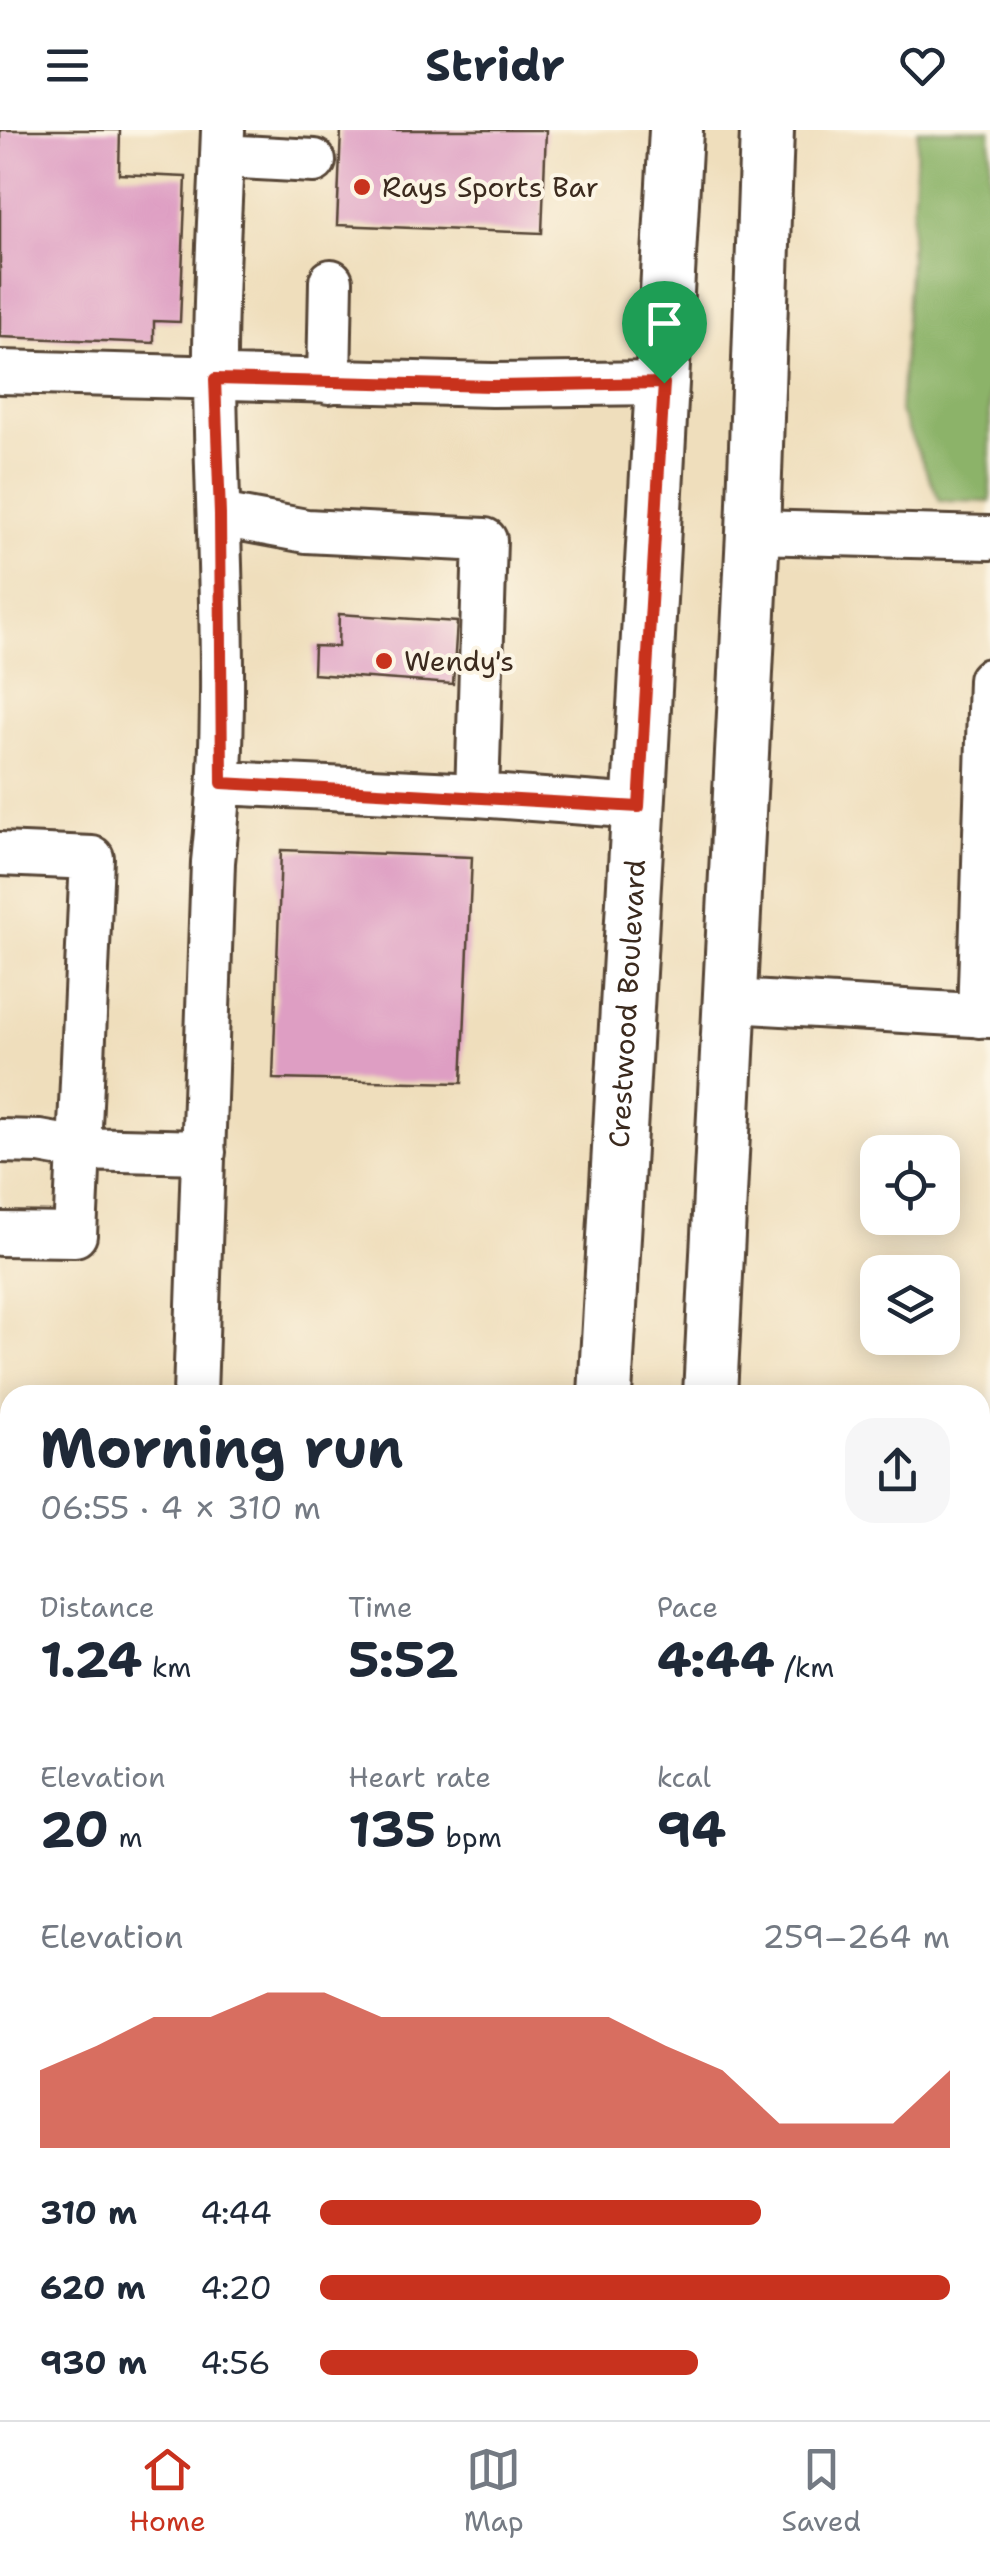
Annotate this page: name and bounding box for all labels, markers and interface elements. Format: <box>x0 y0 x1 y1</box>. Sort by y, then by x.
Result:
text: Stridr <box>425 35 565 95</box>
icon: menu <box>40 38 95 93</box>
icon: heart <box>895 38 950 93</box>
place label: Rays Sports Bar <box>382 168 599 206</box>
marker: Rays Sports Bar <box>351 176 373 198</box>
pin <box>622 281 707 384</box>
icon: arrive <box>637 296 692 351</box>
place label: Wendy's <box>404 642 514 680</box>
marker: Wendy's <box>373 650 395 672</box>
street label: Crestwood Boulevard <box>600 858 654 1149</box>
map controls <box>860 1135 960 1355</box>
button: locate <box>860 1135 960 1235</box>
button: layers <box>860 1255 960 1355</box>
text: Morning run <box>40 1411 404 1485</box>
button: share <box>845 1418 950 1523</box>
text: 06:55 · 4 × 310 m <box>40 1486 321 1529</box>
text: Distance <box>40 1588 155 1626</box>
text: Time <box>348 1588 413 1626</box>
text: Pace <box>657 1588 718 1626</box>
text: 1.24 <box>40 1626 142 1693</box>
text: 5:52 <box>348 1626 459 1693</box>
text: 4:44 <box>657 1626 775 1693</box>
text: km <box>142 1648 191 1686</box>
text: /km <box>775 1648 834 1686</box>
text: Elevation <box>40 1758 165 1796</box>
text: Heart rate <box>348 1758 491 1796</box>
text: kcal <box>657 1758 711 1796</box>
text: 20 <box>40 1796 109 1863</box>
text: 135 <box>348 1796 436 1863</box>
text: 94 <box>657 1796 726 1863</box>
text: m <box>109 1818 143 1856</box>
text: bpm <box>436 1818 502 1856</box>
text: Elevation <box>40 1915 183 1958</box>
text: 259–264 m <box>762 1915 950 1958</box>
text: 310 m <box>40 2191 137 2234</box>
text: 4:44 <box>200 2191 272 2234</box>
text: 620 m <box>40 2266 146 2309</box>
text: 4:20 <box>200 2266 272 2309</box>
text: 930 m <box>40 2341 147 2384</box>
text: 4:56 <box>200 2341 271 2384</box>
tab: Home <box>129 2442 206 2540</box>
tab: Map <box>464 2442 524 2540</box>
tab: Saved <box>782 2442 861 2540</box>

